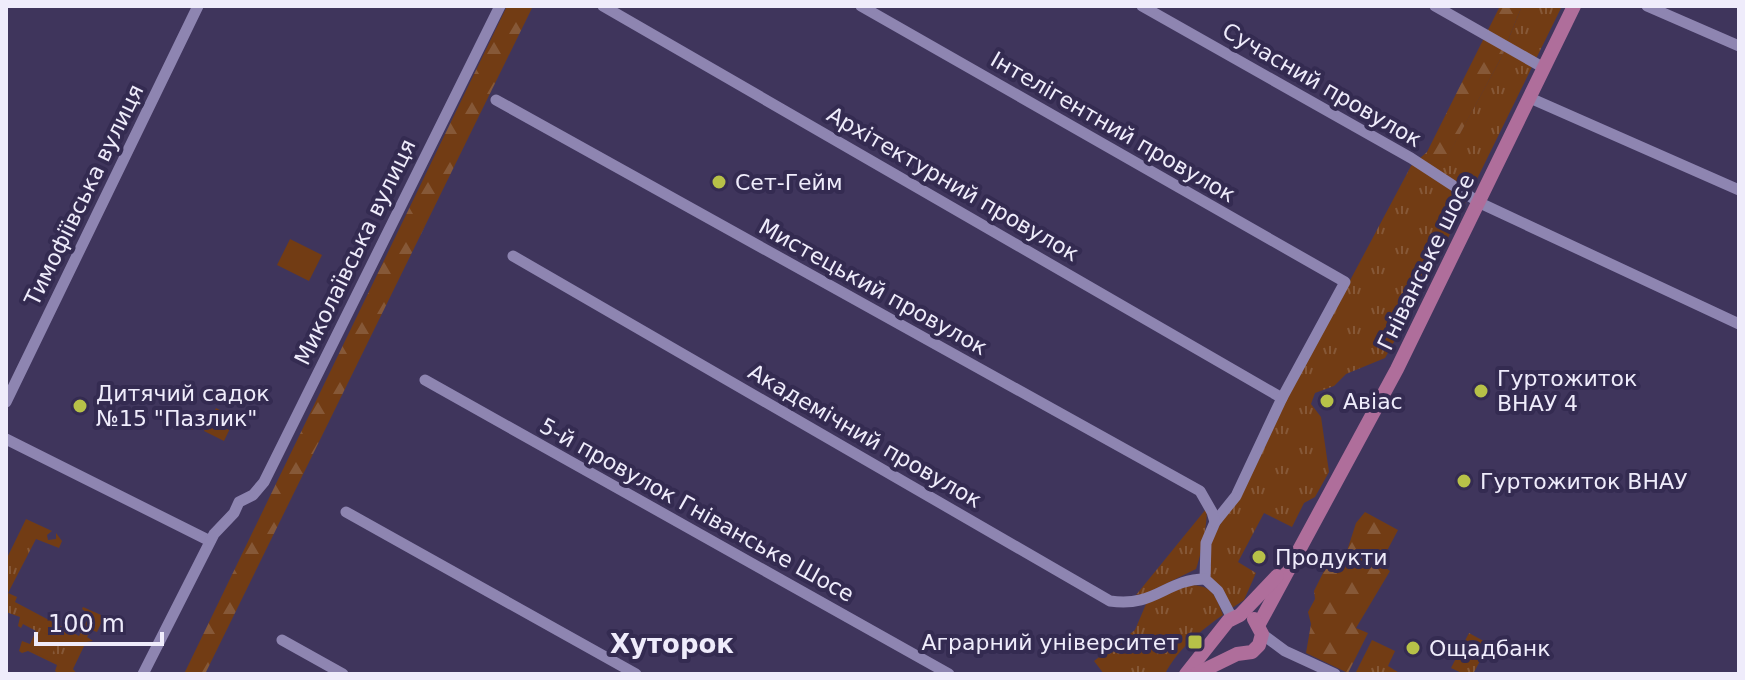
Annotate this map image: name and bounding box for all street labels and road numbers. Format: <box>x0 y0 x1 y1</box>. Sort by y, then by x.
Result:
street label: Сучасний провулок <box>1218 18 1426 152</box>
street label: Інтелігентний провулок <box>986 47 1240 207</box>
street label: Тимофіївська вулиця <box>19 80 149 311</box>
street label: Архітектурний провулок <box>823 102 1083 266</box>
street label: Миколаївська вулиця <box>289 135 421 369</box>
street label: Гніванське шосе <box>1372 170 1480 354</box>
street label: Мистецький провулок <box>754 214 992 360</box>
street label: Академічний провулок <box>744 359 986 513</box>
street label: 5-й провулок Гніванське Шосе <box>536 413 858 607</box>

